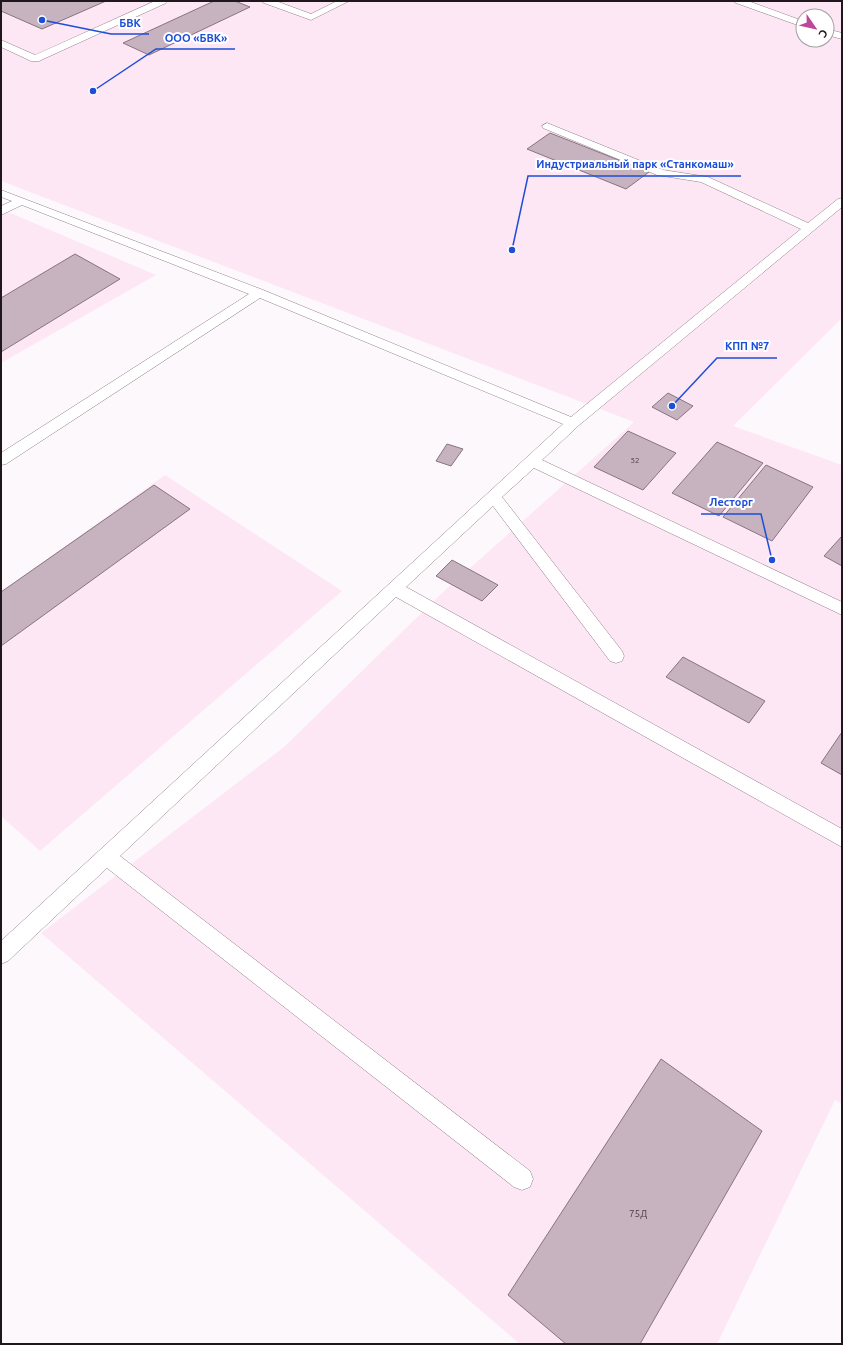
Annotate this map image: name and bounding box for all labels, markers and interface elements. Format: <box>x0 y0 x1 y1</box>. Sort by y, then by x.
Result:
north arrow <box>795 8 835 48</box>
callout: БВК <box>111 11 149 34</box>
text: БВК <box>119 17 142 29</box>
callout: ООО «БВК» <box>156 26 235 49</box>
text: С <box>816 27 830 40</box>
text: ООО «БВК» <box>165 32 227 44</box>
callout: Индустриальный парк «Станкомаш» <box>528 153 741 176</box>
text: Индустриальный парк «Станкомаш» <box>536 158 734 170</box>
callout: КПП №7 <box>717 335 777 358</box>
text: КПП №7 <box>725 340 769 352</box>
house number: 52 <box>630 456 640 465</box>
callout: Лесторг <box>701 491 761 514</box>
text: Лесторг <box>709 496 753 508</box>
house number: 75Д <box>629 1208 647 1219</box>

